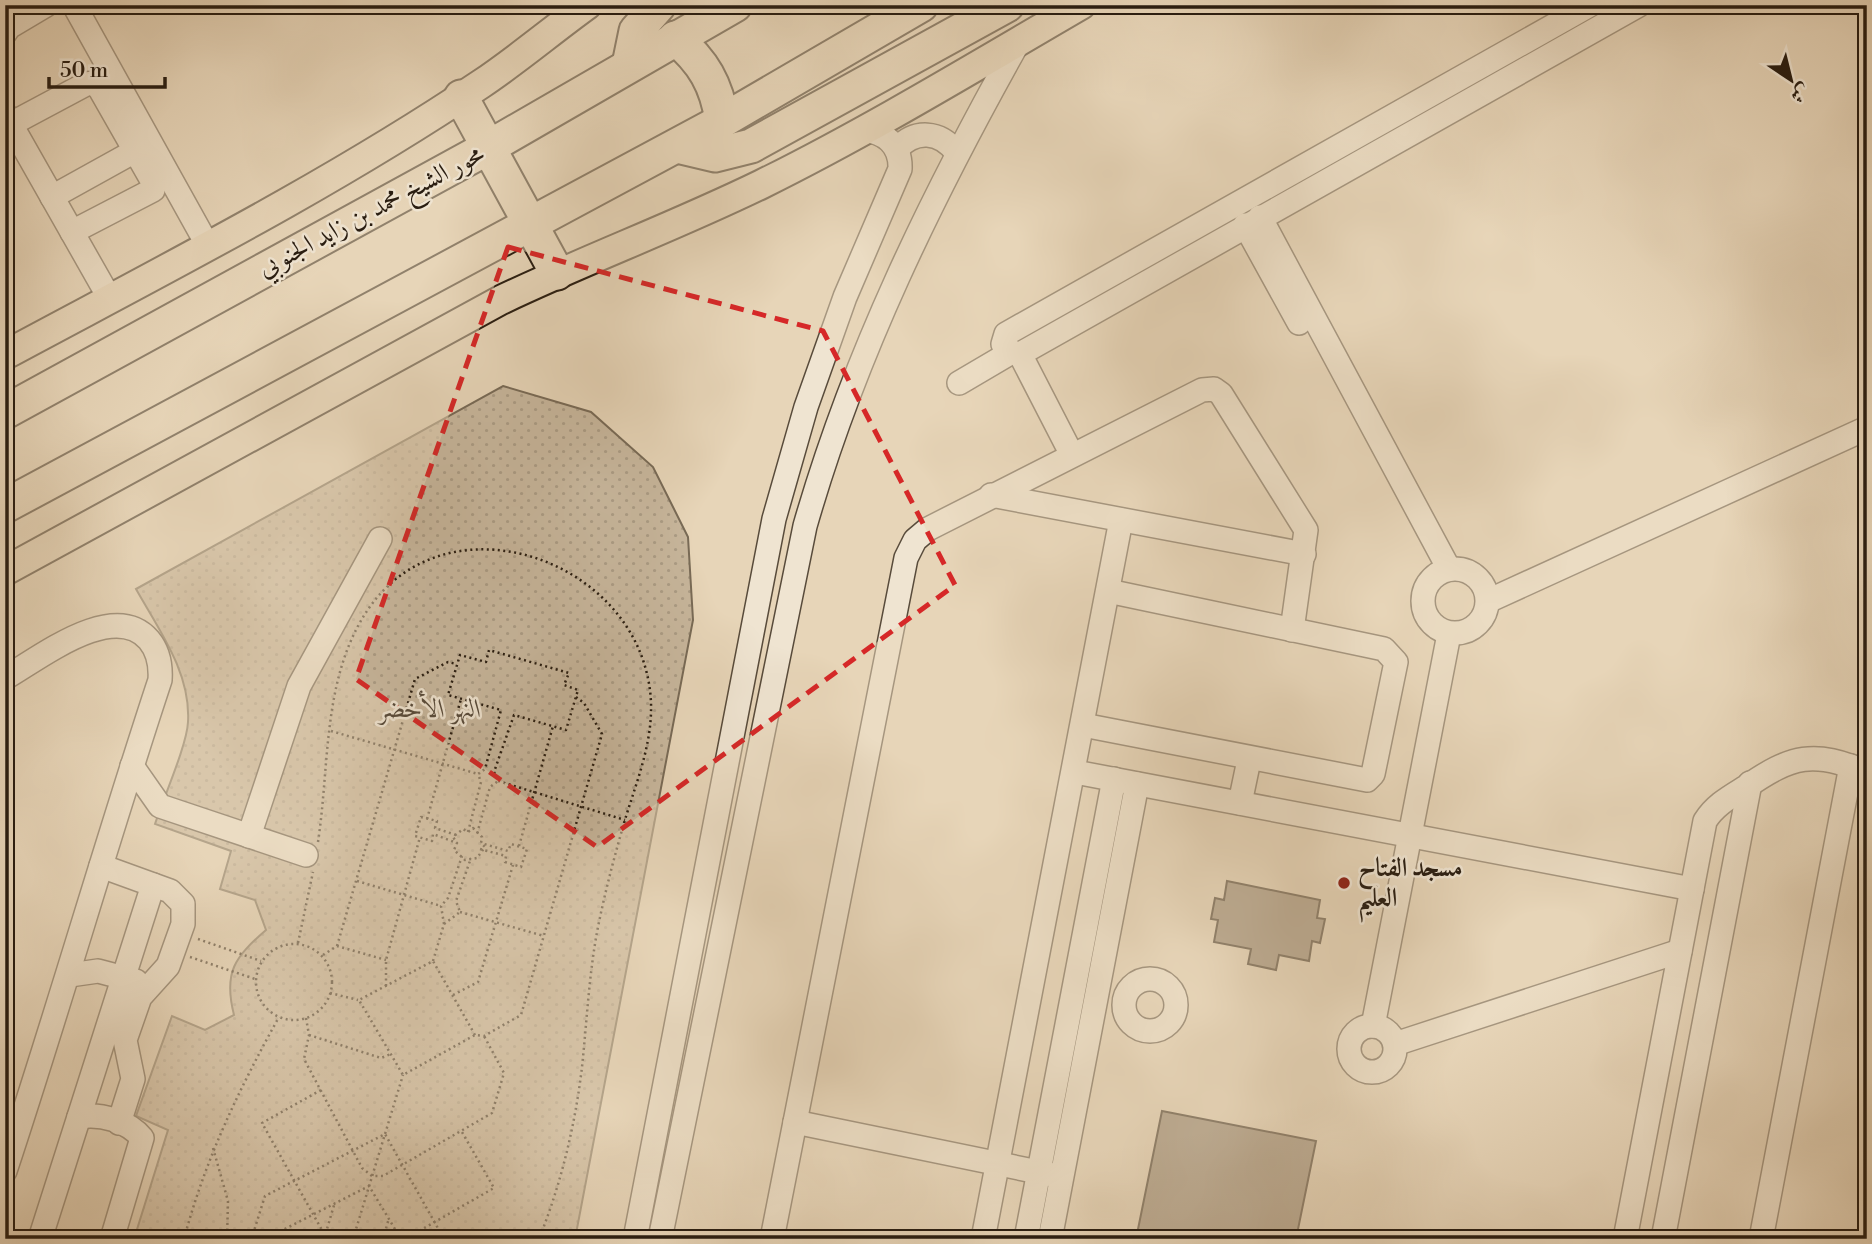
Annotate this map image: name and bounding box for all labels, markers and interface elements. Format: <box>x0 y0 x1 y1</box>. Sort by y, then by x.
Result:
scale bar <box>49 46 164 90</box>
north arrow <box>1756 46 1826 116</box>
text: 50 m <box>60 58 108 84</box>
text: ش <box>1786 78 1815 108</box>
street label: محور الشيخ محمد بن زايد الجنوبي <box>252 138 493 290</box>
park label: النهر الأخضر <box>376 690 482 725</box>
place label: مسجد الفتاح العليم <box>1358 852 1463 923</box>
marker: مسجد الفتاح العليم <box>1336 875 1352 891</box>

